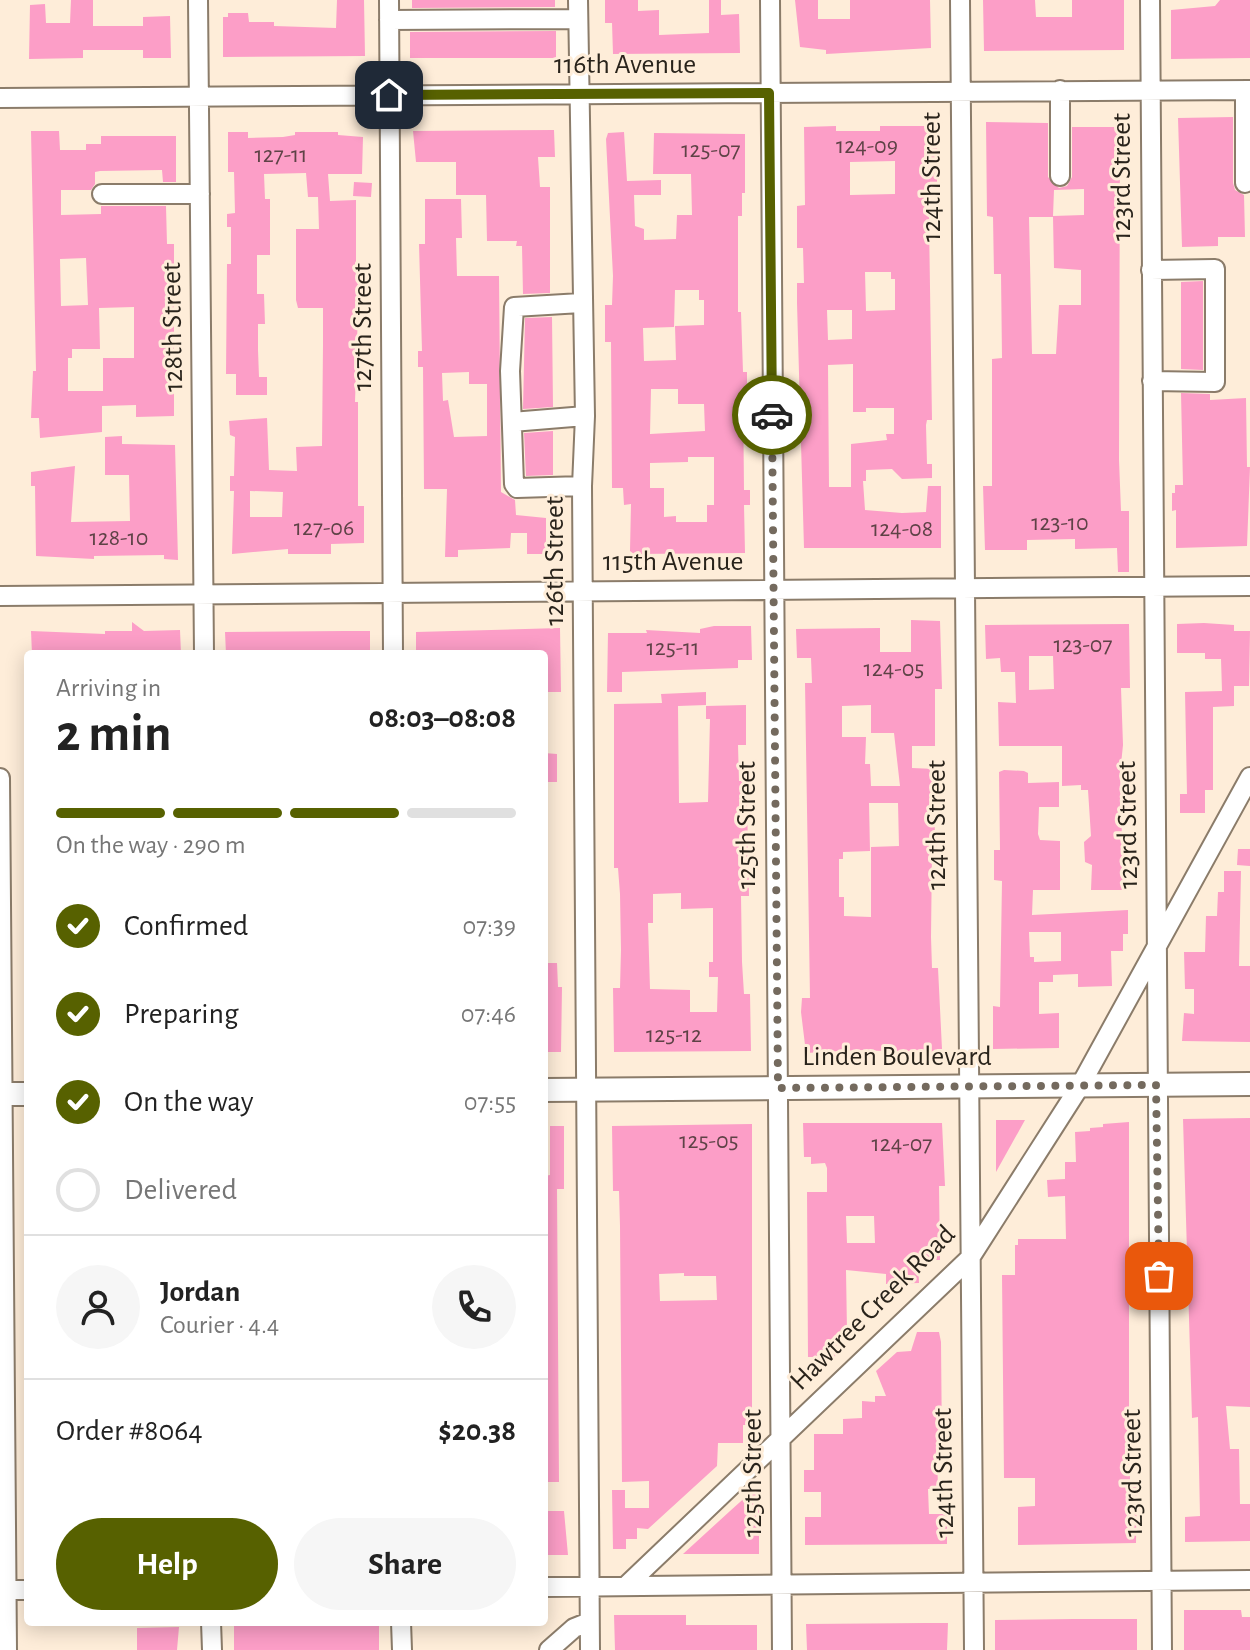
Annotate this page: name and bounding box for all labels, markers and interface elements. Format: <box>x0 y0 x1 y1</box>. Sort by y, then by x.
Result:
street label: 116th Avenue <box>554 51 696 79</box>
pin <box>355 61 423 129</box>
icon: home <box>367 73 411 117</box>
street label: 124th Street <box>918 112 946 242</box>
street label: 123rd Street <box>1108 113 1136 241</box>
house number: 124-09 <box>836 134 898 158</box>
house number: 125-07 <box>681 138 741 162</box>
house number: 127-11 <box>254 143 308 167</box>
street label: 128th Street <box>158 262 188 392</box>
street label: 127th Street <box>349 263 377 391</box>
courier <box>732 375 812 455</box>
icon: car <box>750 393 794 437</box>
street label: 126th Street <box>541 496 569 626</box>
house number: 123-10 <box>1031 511 1089 535</box>
house number: 127-06 <box>294 516 354 540</box>
house number: 124-08 <box>871 517 933 541</box>
house number: 128-10 <box>90 526 148 550</box>
street label: 115th Avenue <box>603 548 743 576</box>
house number: 123-07 <box>1053 633 1113 657</box>
house number: 125-11 <box>646 636 700 660</box>
house number: 124-05 <box>864 657 924 681</box>
text: Arriving in <box>56 675 161 701</box>
text: 08:03–08:08 <box>369 703 516 733</box>
text: 2 min <box>56 708 171 760</box>
street label: 124th Street <box>923 760 951 890</box>
street label: 125th Street <box>733 761 761 889</box>
street label: 123rd Street <box>1113 761 1143 889</box>
text: On the way · 290 m <box>56 832 246 858</box>
icon: check <box>56 904 100 948</box>
text: Confirmed <box>124 911 248 941</box>
text: 07:39 <box>463 913 516 939</box>
icon: check <box>56 992 100 1036</box>
text: Preparing <box>124 999 239 1029</box>
text: 07:46 <box>461 1001 516 1027</box>
house number: 125-12 <box>646 1023 702 1047</box>
street label: Linden Boulevard <box>802 1043 992 1071</box>
icon: check <box>56 1080 100 1124</box>
text: On the way <box>124 1087 253 1117</box>
text: 07:55 <box>464 1089 516 1115</box>
house number: 125-05 <box>679 1129 739 1153</box>
house number: 124-07 <box>872 1132 932 1156</box>
text: Delivered <box>124 1175 237 1205</box>
street label: Hawtree Creek Road <box>785 1220 961 1396</box>
pin <box>1125 1242 1193 1310</box>
icon: bag <box>1137 1254 1181 1298</box>
button: person <box>56 1265 140 1349</box>
button: phone <box>432 1265 516 1349</box>
text: Jordan <box>160 1277 240 1307</box>
text: Courier · 4.4 <box>160 1312 279 1338</box>
street label: 124th Street <box>929 1408 959 1538</box>
street label: 125th Street <box>739 1409 767 1537</box>
street label: 123rd Street <box>1118 1409 1148 1537</box>
text: Order #8064 <box>56 1416 203 1446</box>
text: $20.38 <box>438 1416 516 1446</box>
button: Help <box>56 1518 278 1610</box>
button: Share <box>294 1518 516 1610</box>

